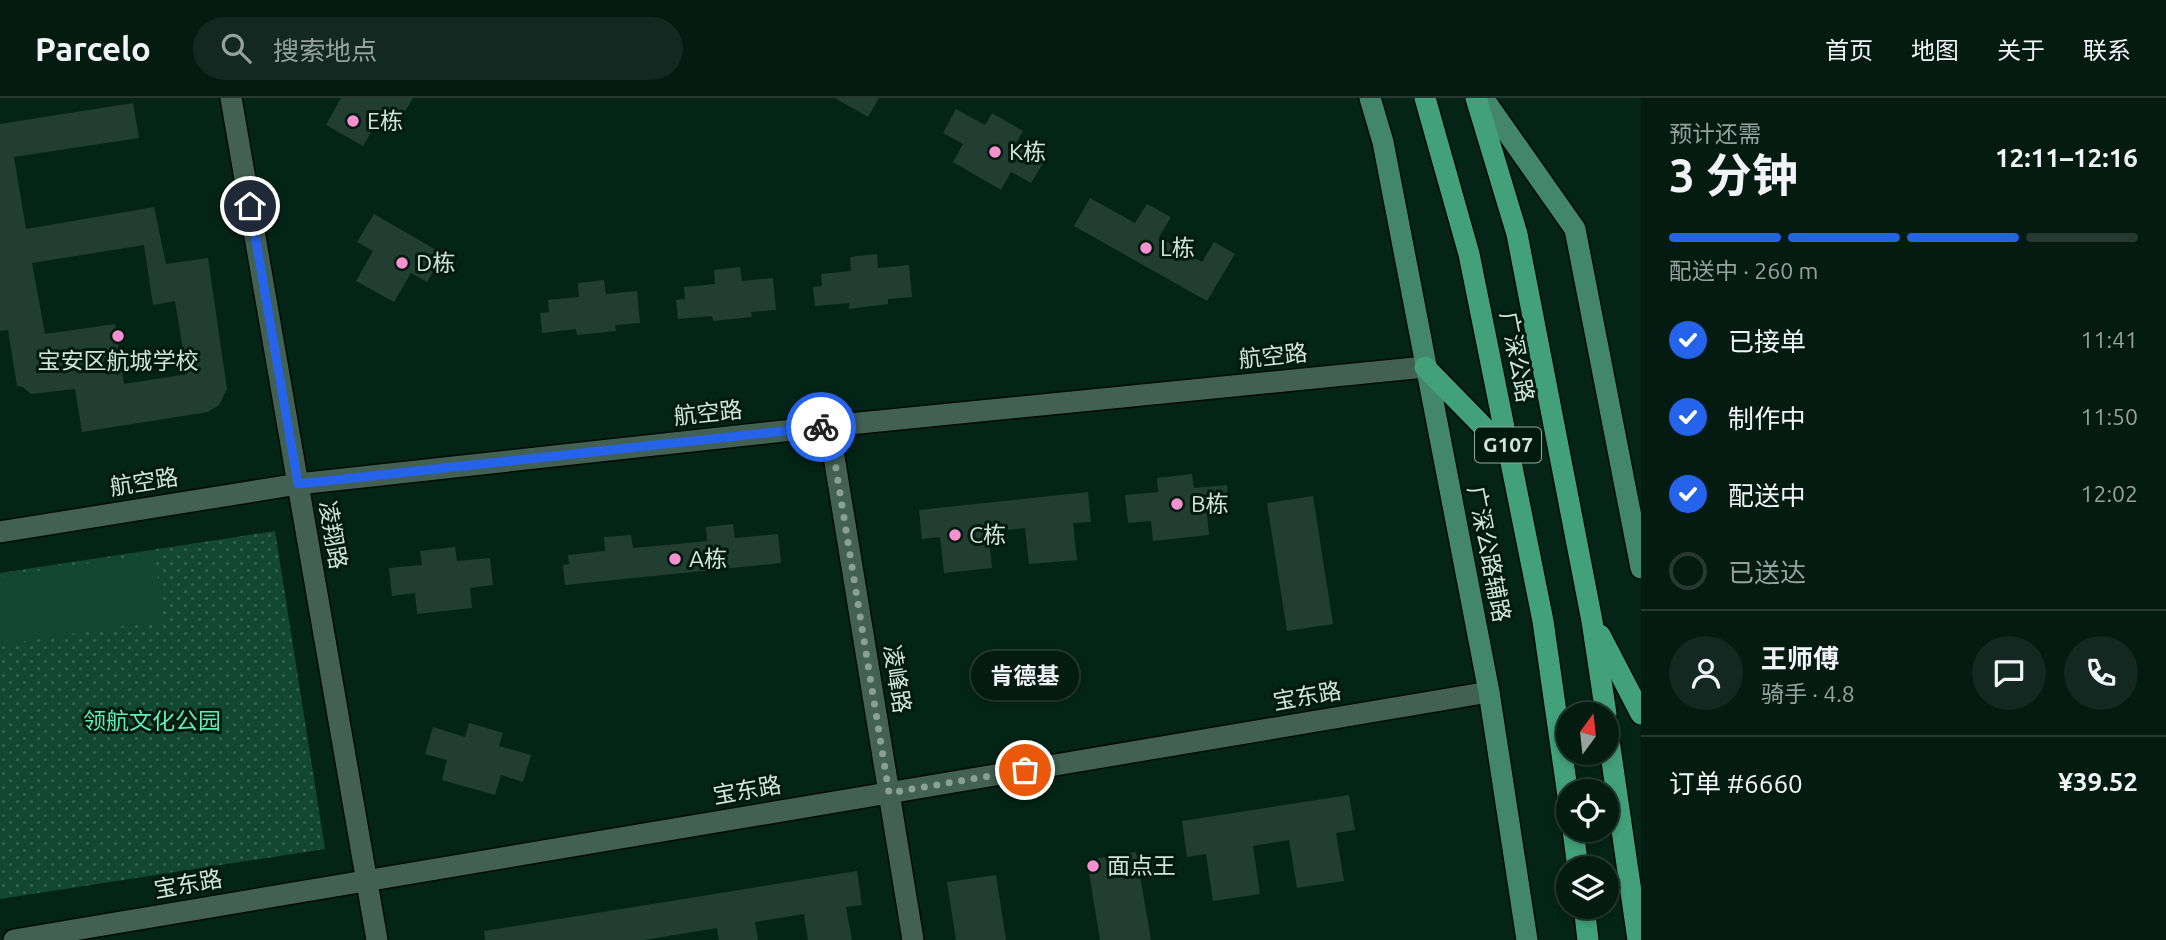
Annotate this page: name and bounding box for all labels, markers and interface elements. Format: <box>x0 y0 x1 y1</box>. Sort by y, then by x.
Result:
search box <box>193 17 683 80</box>
icon: search <box>217 29 255 67</box>
text: Parcelo <box>35 30 151 67</box>
text: 搜索地点 <box>273 36 377 65</box>
text: 首页 <box>1825 37 1873 64</box>
text: 地图 <box>1911 37 1959 64</box>
text: 关于 <box>1997 37 2045 64</box>
text: 联系 <box>2083 37 2131 64</box>
place label: E栋 <box>367 108 403 133</box>
marker: E栋 <box>345 113 361 129</box>
text: 预计还需 <box>1669 121 1761 146</box>
place label: K栋 <box>1009 139 1046 164</box>
text: 12:11–12:16 <box>1995 143 2138 172</box>
marker: K栋 <box>987 144 1003 160</box>
text: 3 分钟 <box>1669 149 1798 201</box>
pin <box>220 176 280 236</box>
icon: home <box>231 187 269 225</box>
place label: L栋 <box>1160 235 1195 260</box>
marker: L栋 <box>1138 240 1154 256</box>
place label: D栋 <box>416 250 455 275</box>
marker: D栋 <box>394 255 410 271</box>
text: 配送中 · 260 m <box>1669 258 1818 283</box>
street label: 广深公路 <box>1496 309 1539 404</box>
icon: check <box>1669 321 1707 359</box>
text: 已接单 <box>1728 327 1806 356</box>
text: 11:41 <box>2080 327 2138 352</box>
marker: 宝安区航城学校 <box>110 328 126 344</box>
street label: 航空路 <box>1237 339 1309 372</box>
place label: 宝安区航城学校 <box>38 348 199 373</box>
courier <box>786 392 856 462</box>
street label: 航空路 <box>672 396 744 429</box>
icon: check <box>1669 398 1707 436</box>
text: 制作中 <box>1728 404 1806 433</box>
text: 11:50 <box>2080 404 2138 429</box>
icon: bike <box>802 408 840 446</box>
road number: G107 <box>1475 428 1541 462</box>
street label: 航空路 <box>108 464 180 499</box>
icon: check <box>1669 475 1707 513</box>
text: 配送中 <box>1728 481 1806 510</box>
text: 12:02 <box>2080 481 2138 506</box>
street label: 广深公路辅路 <box>1464 484 1515 624</box>
place label: B栋 <box>1191 491 1229 516</box>
marker: B栋 <box>1169 496 1185 512</box>
street label: 凌翔路 <box>315 499 352 571</box>
place label: C栋 <box>969 522 1006 547</box>
marker: C栋 <box>947 527 963 543</box>
place label: A栋 <box>689 546 727 571</box>
marker: A栋 <box>667 551 683 567</box>
text: 已送达 <box>1728 558 1806 587</box>
button: person <box>1669 636 1743 710</box>
button: chat <box>1972 636 2046 710</box>
button: phone <box>2064 636 2138 710</box>
street label: 凌峰路 <box>880 643 915 715</box>
text: 王师傅 <box>1761 644 1839 673</box>
callout: 肯德基 <box>971 651 1079 700</box>
text: 肯德基 <box>991 663 1060 688</box>
street label: 宝东路 <box>1271 677 1343 714</box>
text: 骑手 · 4.8 <box>1761 681 1855 706</box>
north arrow <box>1556 702 1619 765</box>
map controls <box>1556 702 1619 919</box>
park label: 领航文化公园 <box>83 708 221 733</box>
pin <box>995 740 1055 800</box>
icon: bag <box>1006 751 1044 789</box>
text: ¥39.52 <box>2058 767 2138 796</box>
text: 订单 #6660 <box>1669 769 1803 798</box>
street label: 宝东路 <box>711 771 783 808</box>
button: locate <box>1556 779 1619 842</box>
place label: 面点王 <box>1107 853 1176 878</box>
button: layers <box>1556 856 1619 919</box>
marker: 面点王 <box>1085 858 1101 874</box>
street label: 宝东路 <box>152 865 224 902</box>

